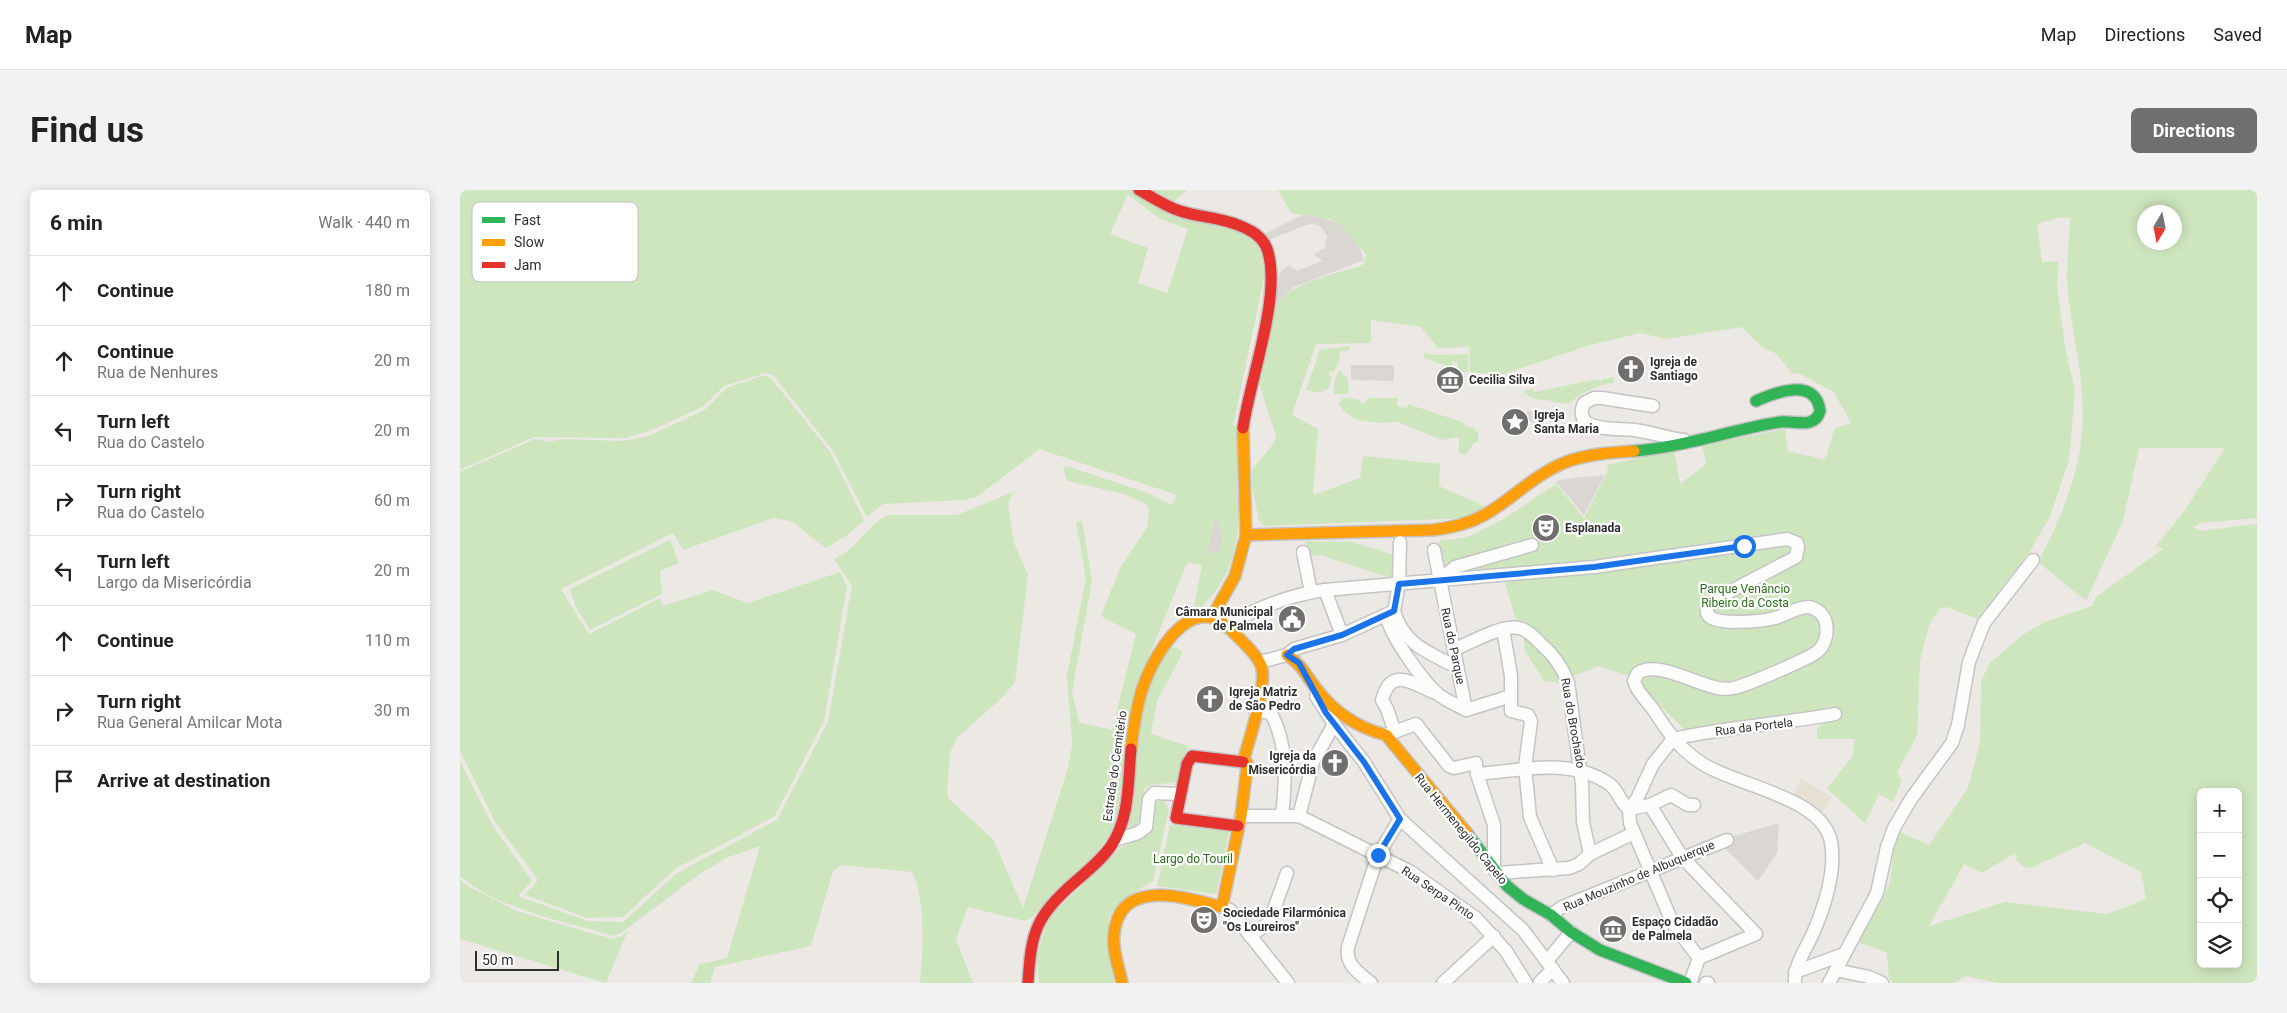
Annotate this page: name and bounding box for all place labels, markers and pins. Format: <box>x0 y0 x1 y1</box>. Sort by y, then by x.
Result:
church icon: Igreja de Santiago <box>1616 354 1646 384</box>
place label: Igreja de Santiago <box>1650 355 1698 383</box>
museum icon: Cecilia Silva <box>1435 365 1465 395</box>
place label: Cecilia Silva <box>1469 373 1535 387</box>
place icon: Igreja Santa Maria <box>1500 407 1530 437</box>
place label: Igreja Santa Maria <box>1534 408 1600 436</box>
theatre icon: Esplanada <box>1531 513 1561 543</box>
place label: Esplanada <box>1565 521 1621 535</box>
public building icon: Câmara Municipal de Palmela <box>1277 604 1307 634</box>
place label: Câmara Municipal de Palmela <box>1175 605 1274 633</box>
church icon: Igreja Matriz de São Pedro <box>1195 684 1225 714</box>
place label: Igreja Matriz de São Pedro <box>1229 685 1301 713</box>
church icon: Igreja da Misericórdia <box>1320 748 1350 778</box>
place label: Igreja da Misericórdia <box>1248 749 1317 777</box>
theatre icon: Sociedade Filarmónica "Os Loureiros" <box>1189 905 1219 935</box>
place label: Sociedade Filarmónica "Os Loureiros" <box>1223 906 1347 934</box>
museum icon: Espaço Cidadão de Palmela <box>1598 914 1628 944</box>
place label: Espaço Cidadão de Palmela <box>1632 915 1718 943</box>

